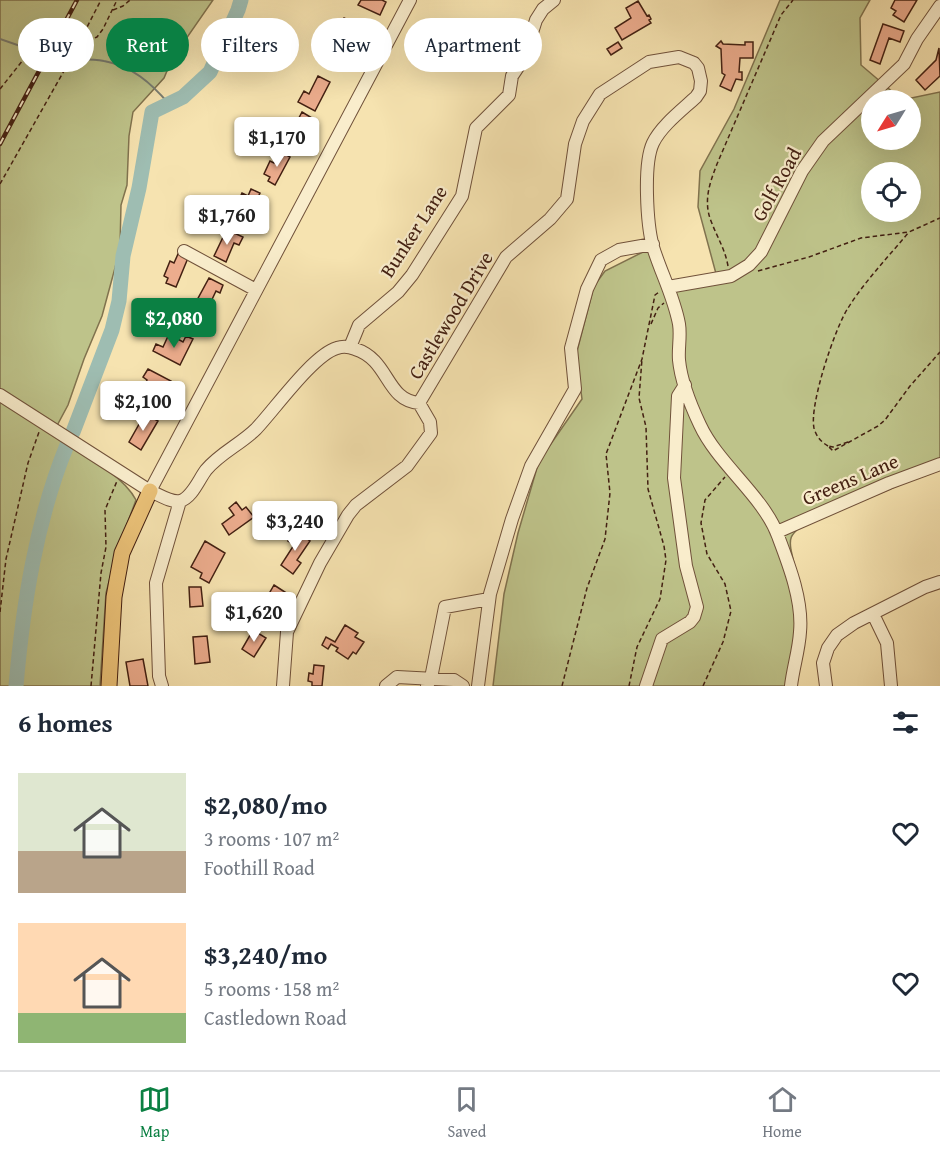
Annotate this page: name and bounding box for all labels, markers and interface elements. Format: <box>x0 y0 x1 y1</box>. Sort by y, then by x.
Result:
chip: Buy <box>18 18 94 72</box>
chip: Rent <box>106 18 189 72</box>
chip: Filters <box>201 18 299 72</box>
chip: New <box>311 18 392 72</box>
chip: Apartment <box>404 18 542 72</box>
north arrow <box>861 90 921 150</box>
map controls <box>861 90 921 222</box>
pin: $1,170 <box>228 117 326 168</box>
text: $1,170 <box>248 122 306 151</box>
street label: Golf Road <box>744 142 808 226</box>
button: locate <box>861 162 921 222</box>
street label: Bunker Lane <box>372 179 454 283</box>
pin: $1,760 <box>178 195 276 246</box>
text: $1,760 <box>198 200 256 229</box>
street label: Castlewood Drive <box>400 246 500 384</box>
pin: $2,080 <box>125 298 223 349</box>
text: $2,080 <box>145 303 203 332</box>
pin: $2,100 <box>94 381 192 432</box>
text: $2,100 <box>114 386 172 415</box>
street label: Greens Lane <box>797 446 903 512</box>
pin: $3,240 <box>246 501 344 552</box>
text: $3,240 <box>266 506 324 535</box>
pin: $1,620 <box>205 592 303 643</box>
text: $1,620 <box>225 597 283 626</box>
text: 6 homes <box>18 703 113 742</box>
icon: filters <box>889 706 922 739</box>
text: $2,080/mo <box>204 785 327 824</box>
icon: home <box>66 797 138 869</box>
icon: heart <box>889 817 922 850</box>
text: 3 rooms · 107 m² <box>204 824 339 853</box>
text: Foothill Road <box>204 853 315 882</box>
text: $3,240/mo <box>204 935 327 974</box>
icon: home <box>66 947 138 1019</box>
icon: heart <box>889 967 922 1000</box>
text: 5 rooms · 158 m² <box>204 974 339 1003</box>
text: Castledown Road <box>204 1003 347 1032</box>
tab: Map <box>138 1083 171 1143</box>
tab: Saved <box>447 1083 486 1143</box>
tab: Home <box>762 1083 802 1143</box>

